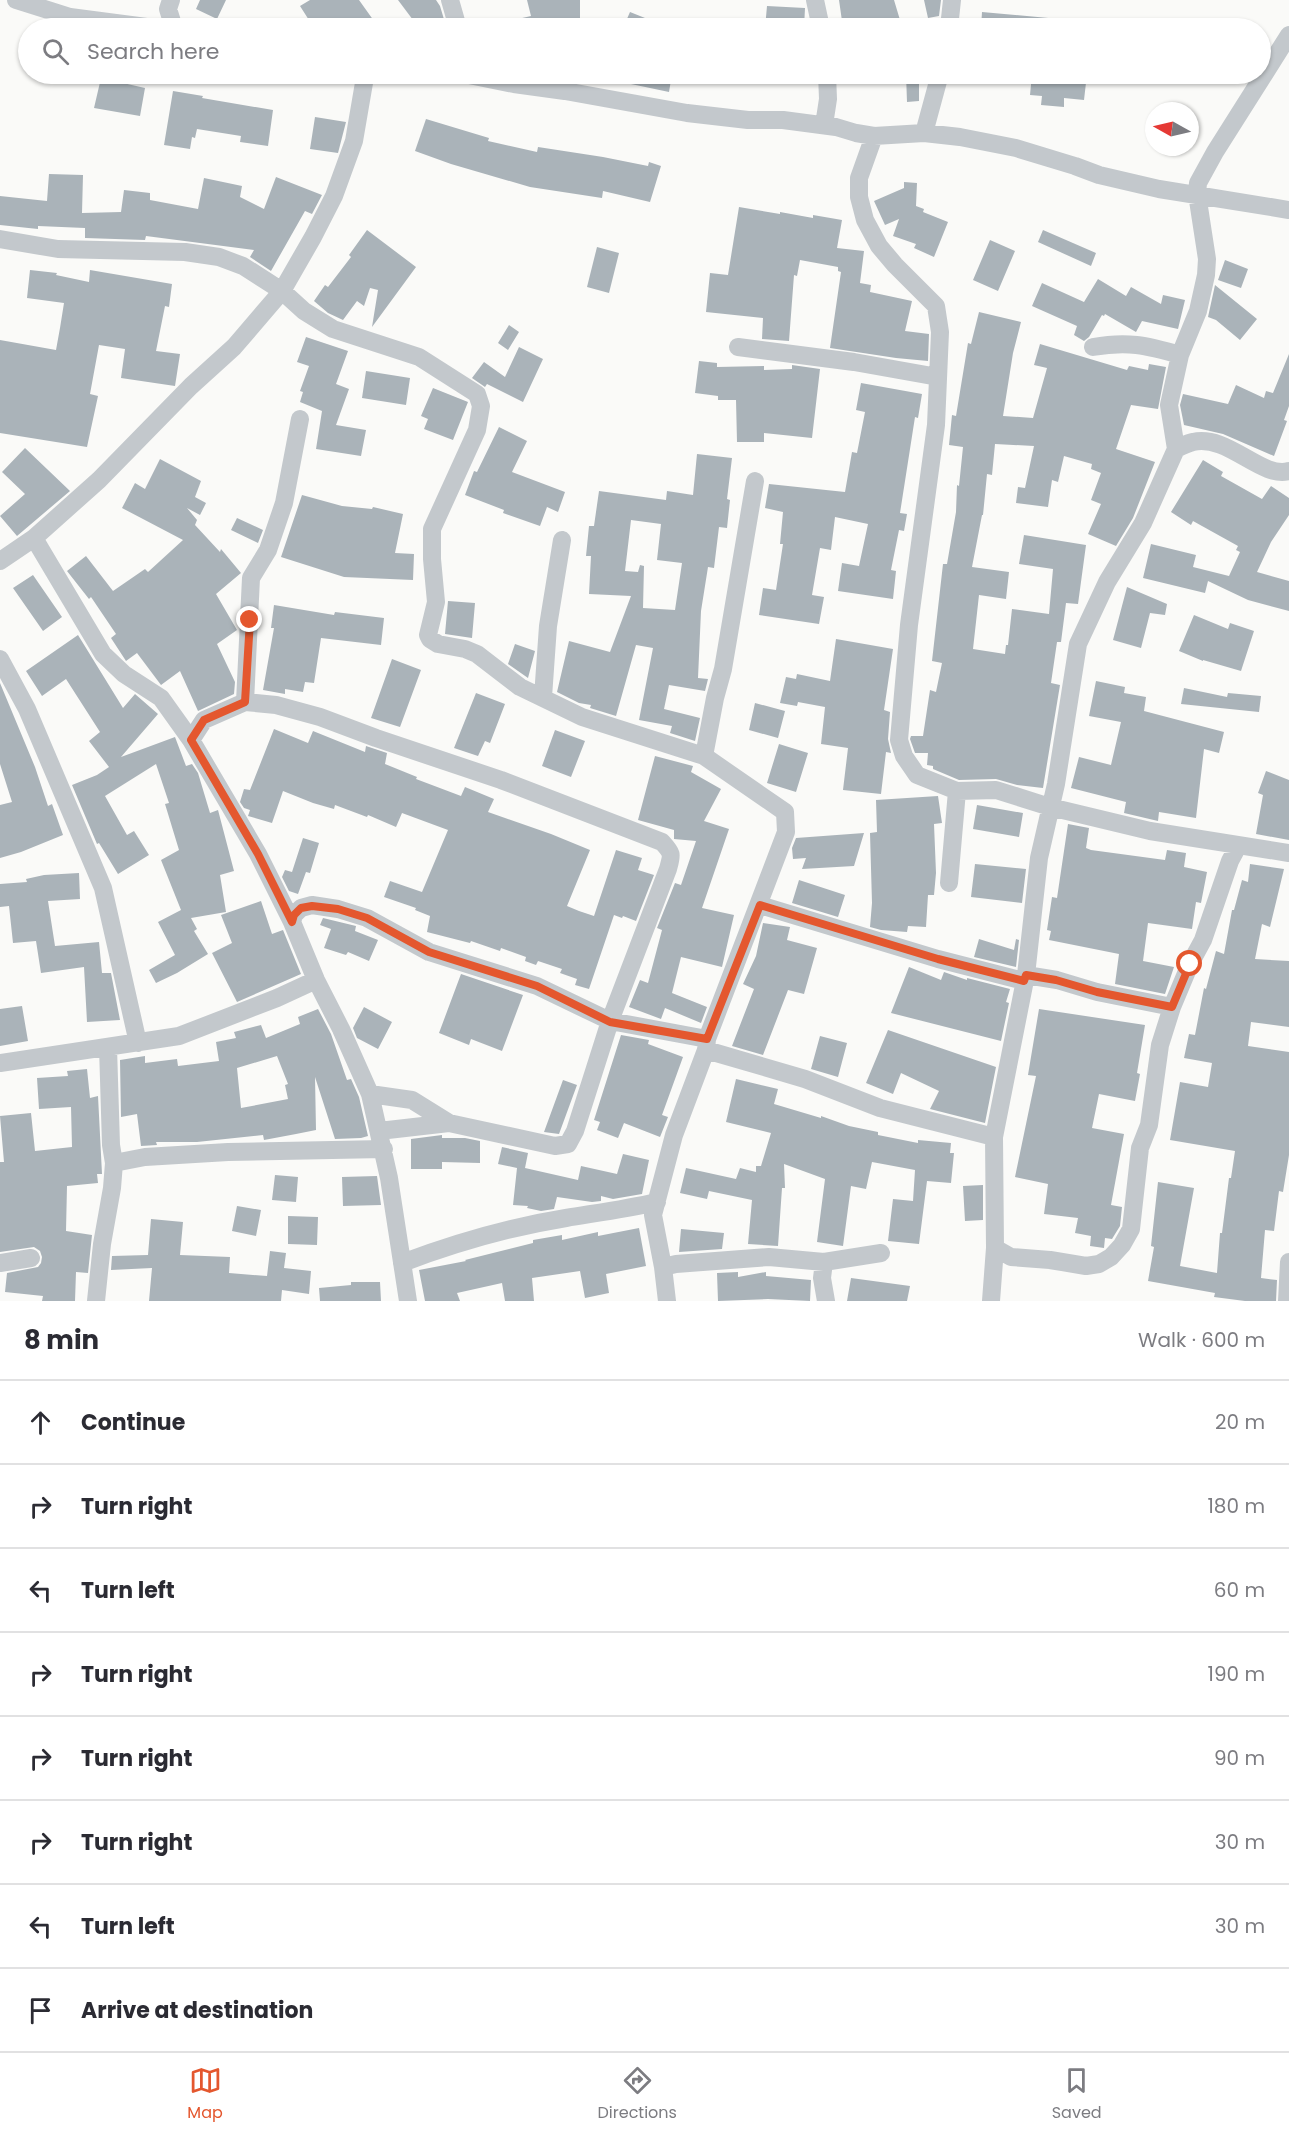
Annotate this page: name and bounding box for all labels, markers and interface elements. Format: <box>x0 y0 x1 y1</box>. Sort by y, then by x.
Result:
search box <box>18 18 1271 84</box>
icon: search <box>39 35 72 68</box>
text: Search here <box>87 36 220 67</box>
north arrow <box>1145 102 1199 156</box>
route end <box>236 606 262 632</box>
route start <box>1176 950 1202 976</box>
text: 8 min <box>24 1322 99 1358</box>
text: Walk · 600 m <box>1138 1326 1265 1354</box>
icon: ahead <box>24 1406 57 1439</box>
text: Continue <box>81 1407 185 1438</box>
text: 20 m <box>1215 1408 1265 1436</box>
icon: right <box>24 1490 57 1523</box>
text: Turn right <box>81 1491 192 1522</box>
text: 180 m <box>1207 1492 1265 1520</box>
icon: left <box>24 1574 57 1607</box>
text: Turn left <box>81 1575 175 1606</box>
text: 60 m <box>1214 1576 1265 1604</box>
icon: right <box>24 1658 57 1691</box>
text: Turn right <box>81 1659 192 1690</box>
text: 190 m <box>1208 1660 1265 1688</box>
icon: right <box>24 1742 57 1775</box>
text: Turn right <box>81 1743 192 1774</box>
text: 90 m <box>1214 1744 1265 1772</box>
icon: right <box>24 1826 57 1859</box>
text: Turn right <box>81 1827 192 1858</box>
text: 30 m <box>1215 1828 1265 1856</box>
icon: left <box>24 1910 57 1943</box>
text: Turn left <box>81 1911 175 1942</box>
text: 30 m <box>1215 1912 1265 1940</box>
icon: arrive <box>24 1994 57 2027</box>
text: Arrive at destination <box>81 1995 313 2026</box>
tab: Map <box>187 2064 223 2125</box>
tab: Directions <box>598 2064 677 2125</box>
tab: Saved <box>1052 2064 1102 2125</box>

